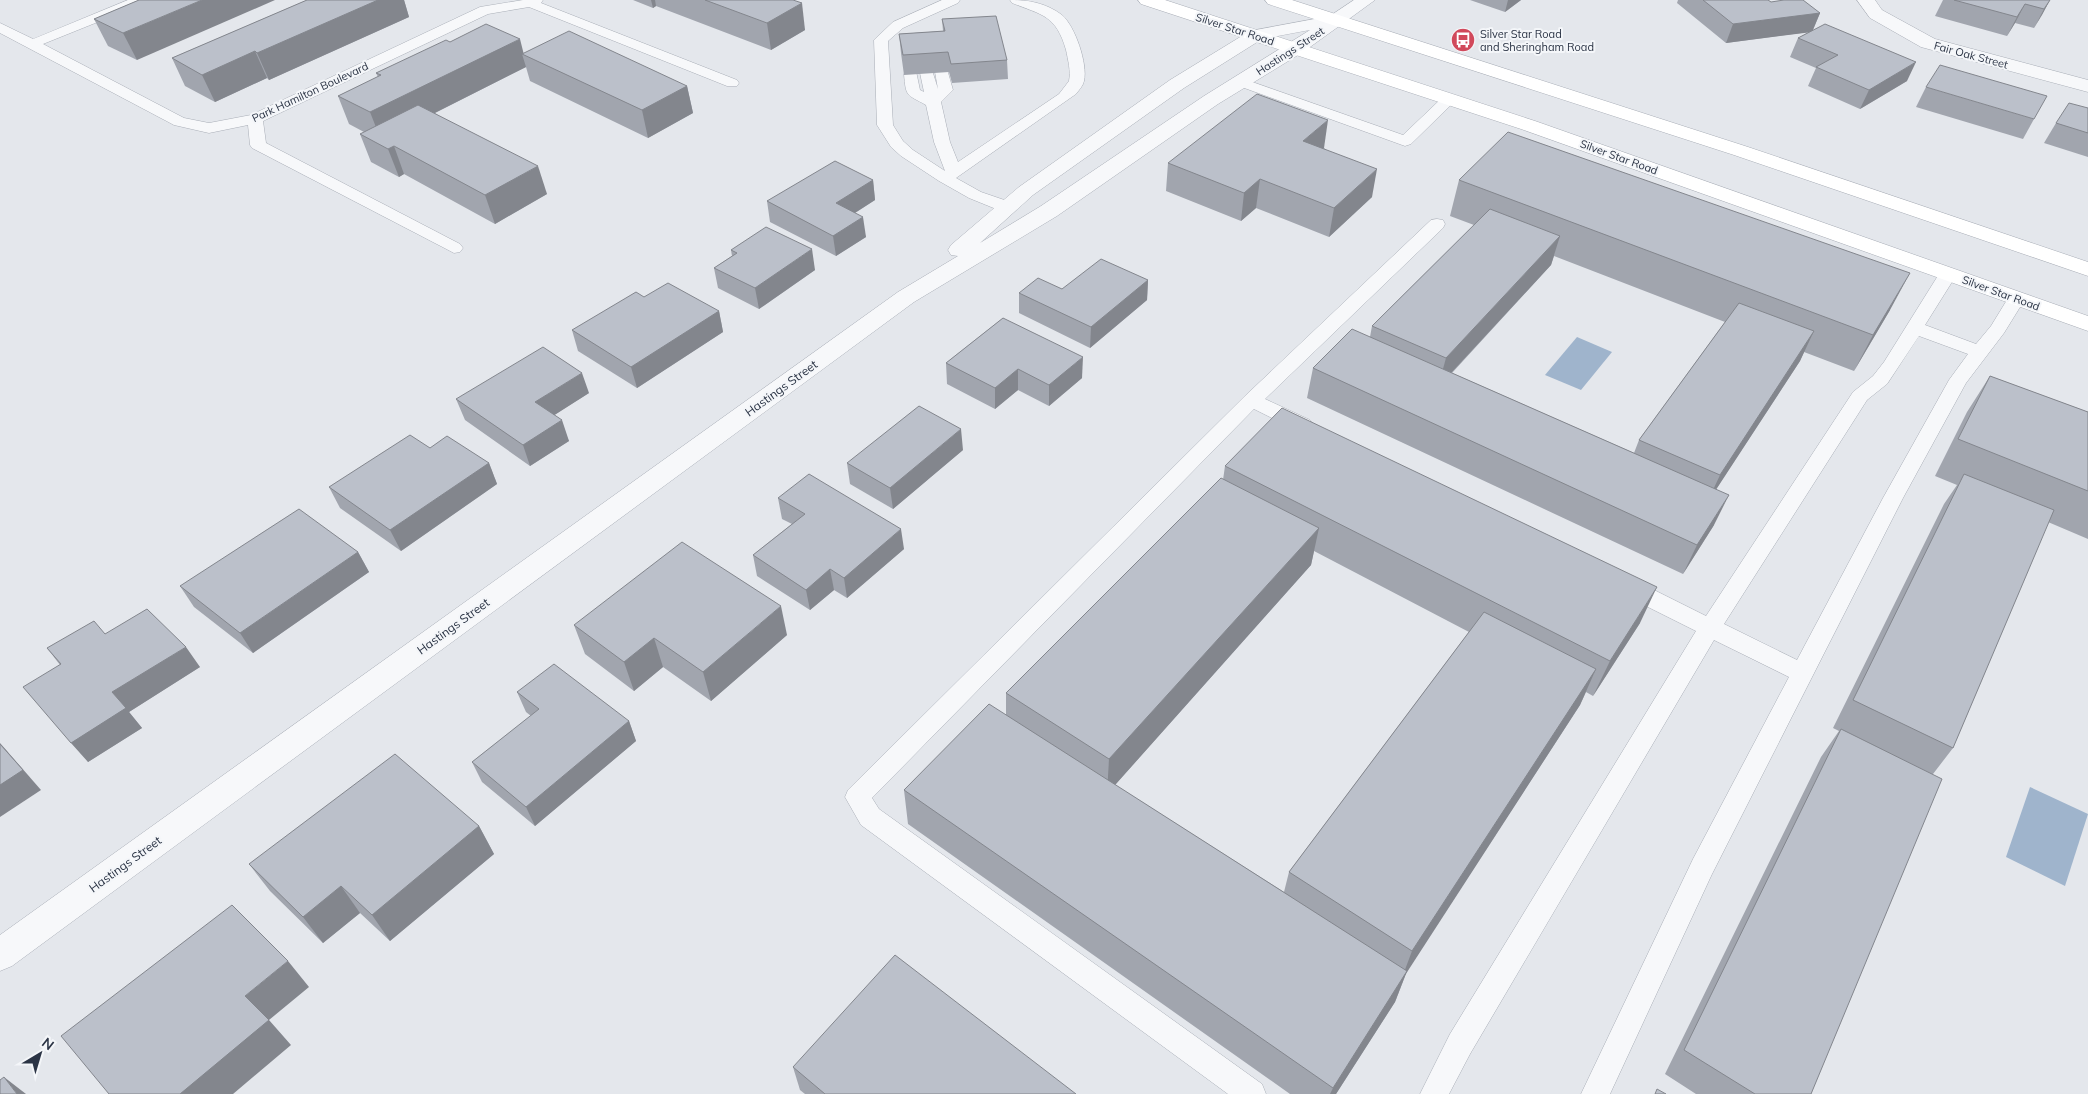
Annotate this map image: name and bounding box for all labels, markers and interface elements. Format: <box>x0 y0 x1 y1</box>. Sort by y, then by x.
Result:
street label: Silver Star Road <box>1194 10 1276 48</box>
street label: Hastings Street <box>1253 24 1327 78</box>
bus stop icon: Silver Star Road and Sheringham Road <box>1450 27 1476 53</box>
place label: Silver Star Road and Sheringham Road <box>1480 27 1594 54</box>
street label: Fair Oak Street <box>1932 38 2010 72</box>
street label: Park Hamilton Boulevard <box>250 59 370 125</box>
street label: Silver Star Road <box>1578 136 1660 178</box>
street label: Silver Star Road <box>1960 272 2042 314</box>
street label: Hastings Street <box>742 357 820 419</box>
street label: Hastings Street <box>414 595 492 657</box>
street label: Hastings Street <box>86 833 164 895</box>
north arrow <box>15 1029 65 1079</box>
text: N <box>38 1033 58 1054</box>

